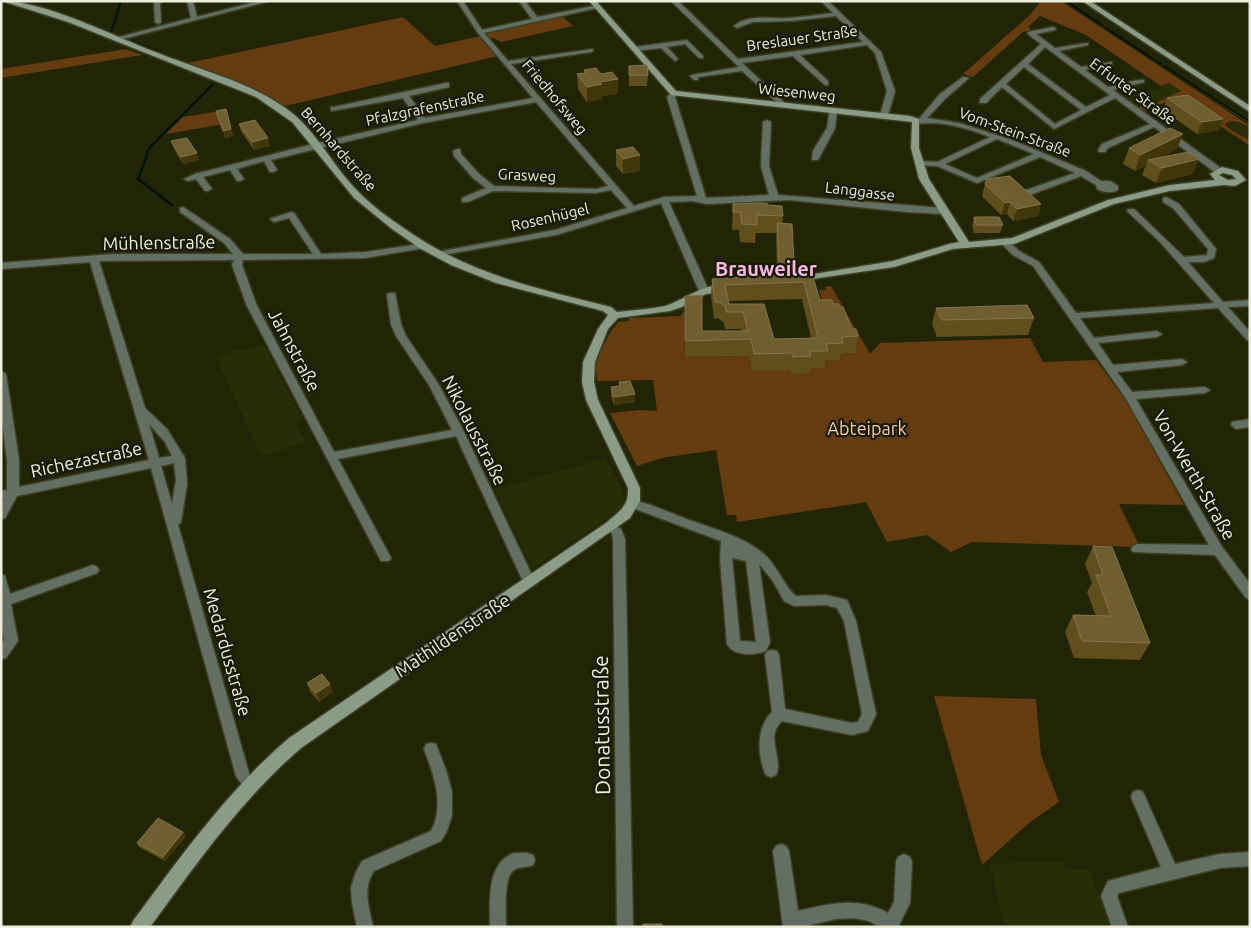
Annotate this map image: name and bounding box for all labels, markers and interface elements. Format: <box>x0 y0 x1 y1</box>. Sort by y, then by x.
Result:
street label: Breslauer Straße <box>745 22 859 54</box>
street label: Erfurter Straße <box>1087 54 1179 128</box>
street label: Friedhofsweg <box>519 56 591 138</box>
street label: Wiesenweg <box>757 79 837 105</box>
street label: Pfalzgrafenstraße <box>364 87 486 129</box>
street label: Bernhardstraße <box>298 103 380 195</box>
street label: Vom-Stein-Straße <box>957 104 1073 160</box>
street label: Grasweg <box>497 165 557 185</box>
street label: Langgasse <box>824 178 896 204</box>
street label: Rosenhügel <box>509 200 591 234</box>
street label: Mühlenstraße <box>102 231 216 253</box>
district label: Brauweiler <box>715 257 818 280</box>
street label: Jahnstraße <box>265 305 325 395</box>
street label: Nikolausstraße <box>439 372 511 488</box>
street label: Von-Werth-Straße <box>1150 407 1240 543</box>
park label: Abteipark <box>827 418 907 438</box>
street label: Richezastraße <box>28 437 144 481</box>
street label: Medardusstraße <box>200 586 256 718</box>
street label: Mathildenstraße <box>391 589 513 681</box>
street label: Donatusstraße <box>588 655 614 795</box>

